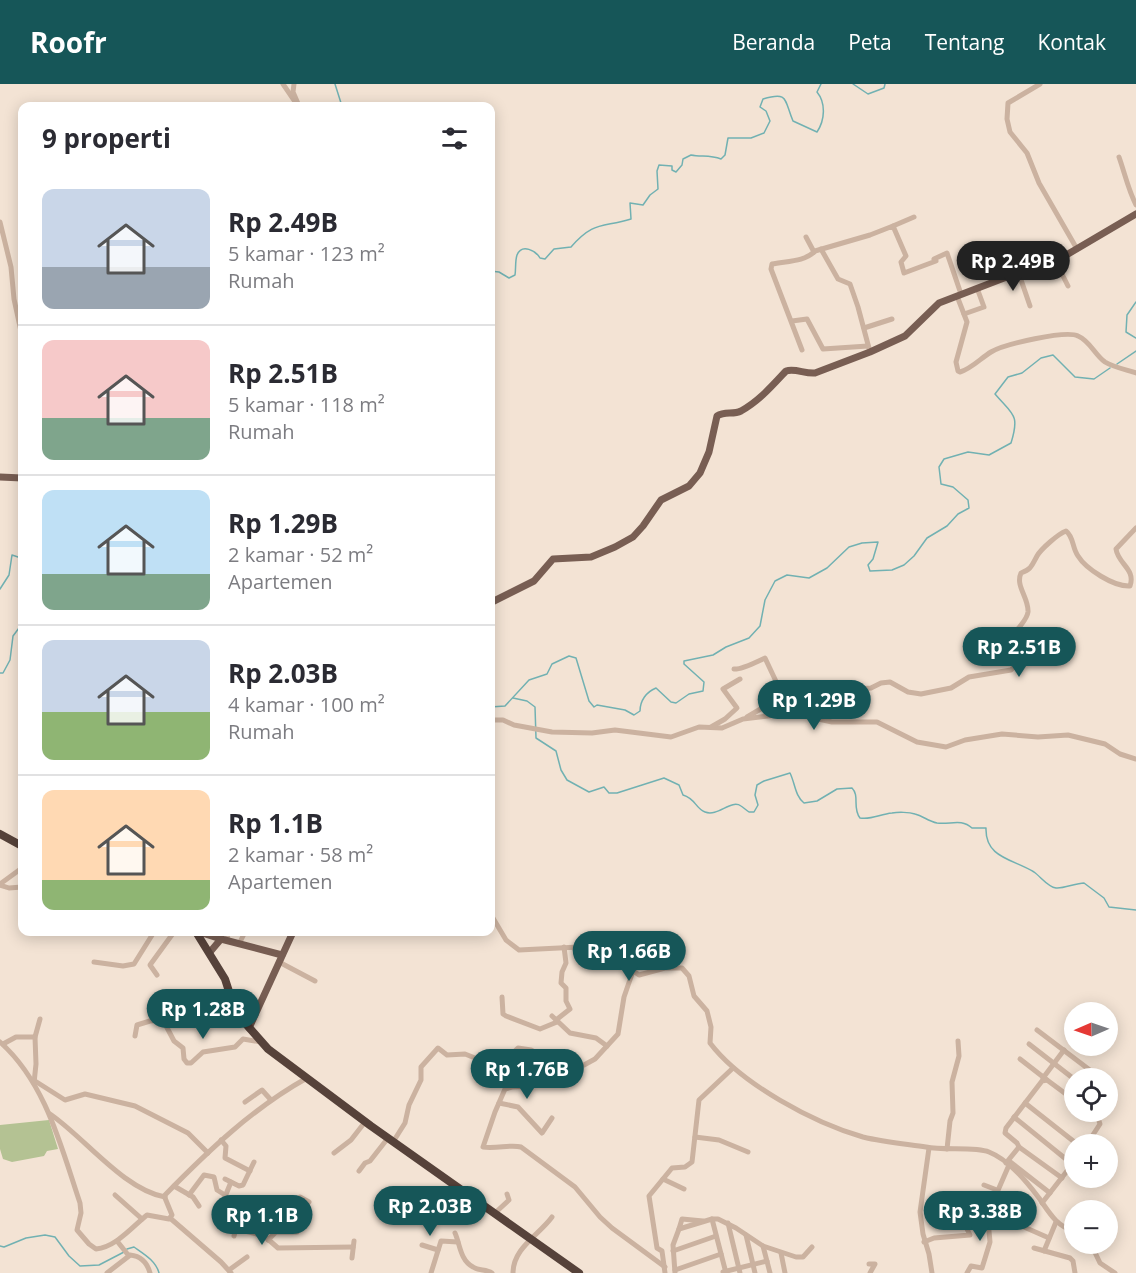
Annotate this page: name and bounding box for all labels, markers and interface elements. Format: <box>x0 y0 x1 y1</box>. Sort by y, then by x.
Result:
text: Roofr <box>30 23 107 61</box>
text: Beranda <box>732 28 815 56</box>
text: Peta <box>848 28 892 56</box>
text: Tentang <box>925 28 1004 56</box>
text: Kontak <box>1037 28 1106 56</box>
text: 9 properti <box>42 120 171 156</box>
icon: filters <box>438 122 471 155</box>
text: Rp 2.49B <box>228 204 338 240</box>
icon: home <box>90 213 162 285</box>
text: 5 kamar · 123 m² <box>228 240 385 267</box>
pin: Rp 2.49B <box>951 241 1075 292</box>
text: Rp 2.49B <box>971 247 1055 274</box>
text: Rumah <box>228 267 295 294</box>
text: Rp 2.51B <box>228 355 338 391</box>
icon: home <box>90 364 162 436</box>
text: 5 kamar · 118 m² <box>228 391 385 418</box>
text: Rumah <box>228 418 295 445</box>
text: Rp 1.29B <box>228 505 338 541</box>
icon: home <box>90 514 162 586</box>
text: 2 kamar · 52 m² <box>228 541 373 568</box>
text: Apartemen <box>228 568 333 595</box>
pin: Rp 2.51B <box>957 627 1081 678</box>
text: Rp 2.51B <box>977 633 1061 660</box>
text: Rp 2.03B <box>228 655 338 691</box>
icon: home <box>90 664 162 736</box>
pin: Rp 1.29B <box>752 680 876 731</box>
text: Rp 1.29B <box>772 686 856 713</box>
text: 4 kamar · 100 m² <box>228 691 385 718</box>
text: Rumah <box>228 718 295 745</box>
text: Rp 1.1B <box>228 805 323 841</box>
icon: home <box>90 814 162 886</box>
text: 2 kamar · 58 m² <box>228 841 373 868</box>
text: Apartemen <box>228 868 333 895</box>
pin: Rp 1.66B <box>567 931 691 982</box>
text: Rp 1.66B <box>587 937 671 964</box>
pin: Rp 1.28B <box>141 989 265 1040</box>
text: Rp 1.28B <box>161 995 245 1022</box>
north arrow <box>1064 1002 1118 1056</box>
map controls <box>1064 1002 1118 1254</box>
pin: Rp 1.76B <box>465 1049 589 1100</box>
text: Rp 1.76B <box>485 1055 569 1082</box>
button: locate <box>1064 1068 1118 1122</box>
button: + <box>1064 1134 1118 1188</box>
pin: Rp 2.03B <box>368 1186 492 1237</box>
pin: Rp 3.38B <box>918 1191 1042 1242</box>
text: Rp 2.03B <box>388 1192 472 1219</box>
pin: Rp 1.1B <box>207 1195 317 1246</box>
text: Rp 3.38B <box>938 1197 1022 1224</box>
button: − <box>1064 1200 1118 1254</box>
text: Rp 1.1B <box>225 1201 299 1228</box>

